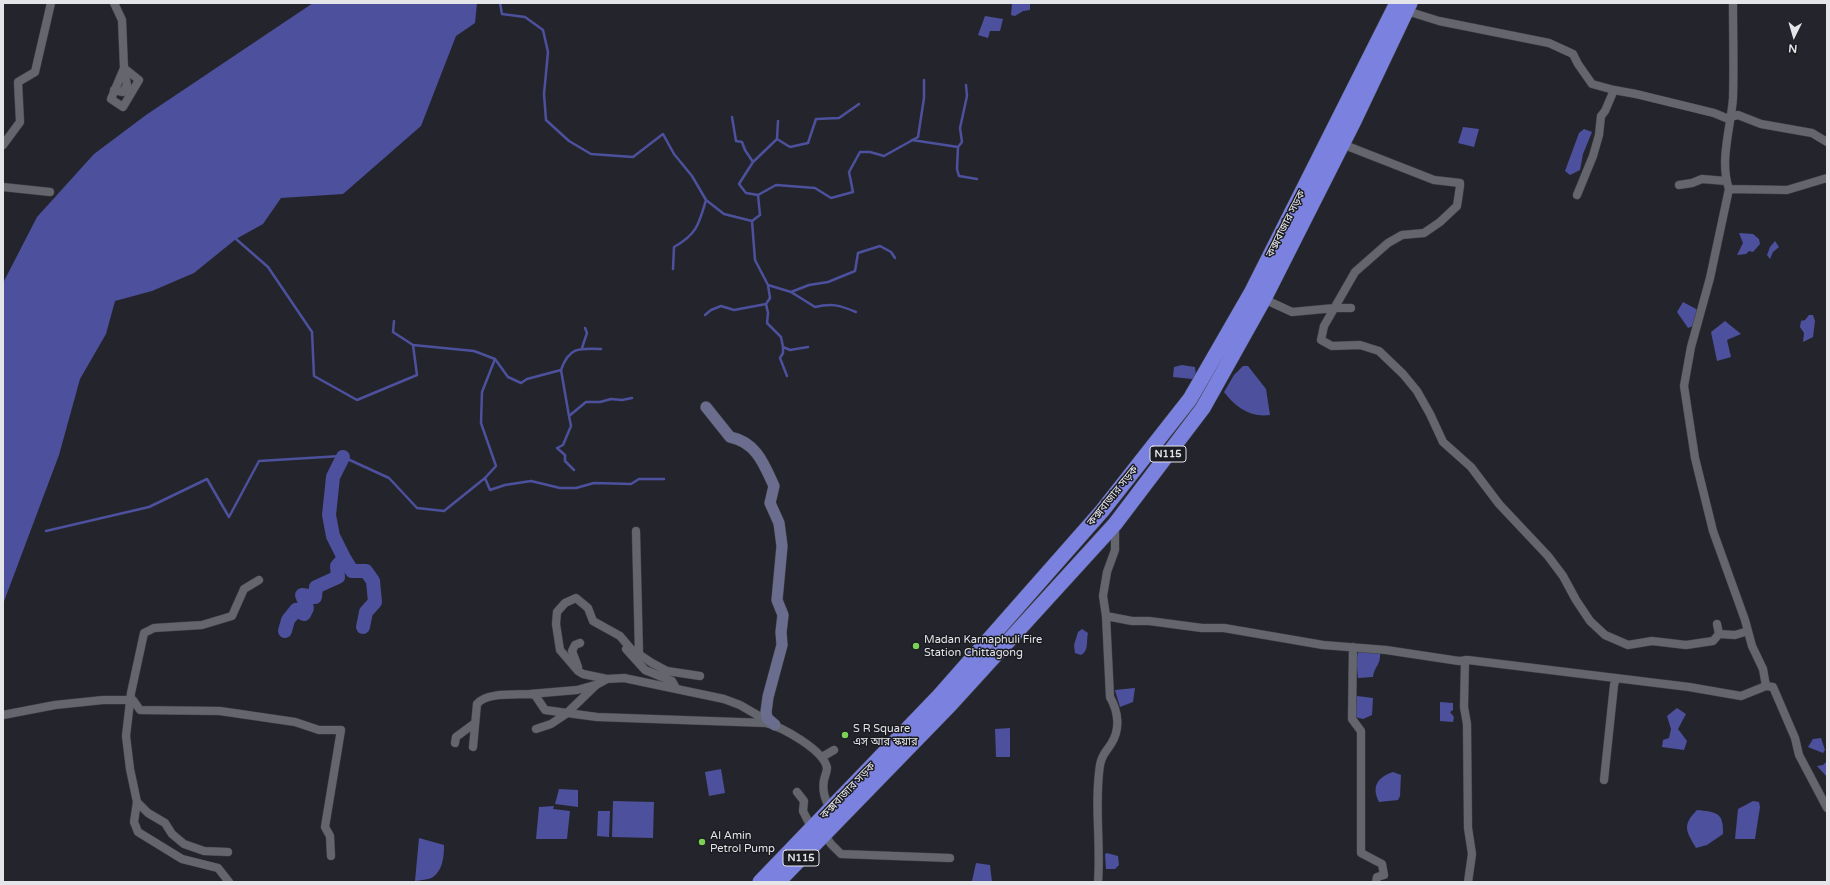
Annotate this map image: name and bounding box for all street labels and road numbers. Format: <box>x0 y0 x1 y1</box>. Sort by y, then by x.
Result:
street label: কক্সবাজার সড়ক <box>1263 188 1309 260</box>
road number: N115 <box>1150 446 1186 462</box>
street label: কক্সবাজার সড়ক <box>1085 463 1141 529</box>
street label: কক্সবাজার সড়ক <box>818 760 878 822</box>
road number: N115 <box>783 850 819 866</box>

